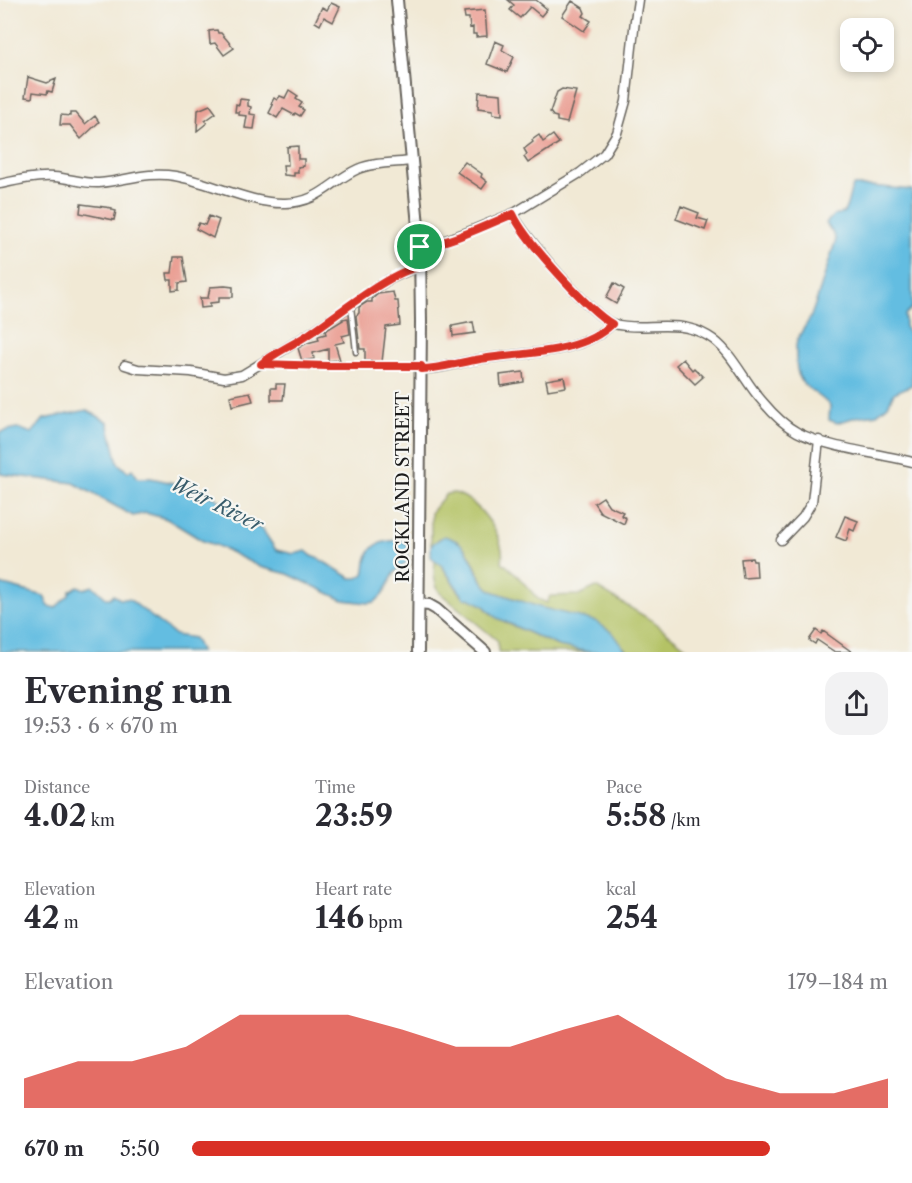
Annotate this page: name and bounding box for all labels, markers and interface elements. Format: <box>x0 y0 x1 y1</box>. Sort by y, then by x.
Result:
map controls <box>840 18 894 72</box>
button: locate <box>840 18 894 72</box>
pin <box>394 221 445 272</box>
icon: arrive <box>403 230 436 263</box>
street label: ROCKLAND STREET <box>392 391 414 582</box>
water label: Weir River <box>167 471 269 537</box>
text: Evening run <box>24 671 232 712</box>
button: share <box>825 672 888 735</box>
text: 19:53 · 6 × 670 m <box>24 714 178 738</box>
text: Distance <box>24 777 90 797</box>
text: Time <box>315 777 355 797</box>
text: Pace <box>606 777 642 797</box>
text: 4.02 <box>24 797 87 834</box>
text: 23:59 <box>315 797 393 834</box>
text: 5:58 <box>606 797 667 834</box>
text: km <box>87 810 115 830</box>
text: /km <box>667 810 701 830</box>
text: Elevation <box>24 879 95 899</box>
text: Heart rate <box>315 879 392 899</box>
text: kcal <box>606 879 636 899</box>
text: 42 <box>24 899 60 936</box>
text: 146 <box>315 899 364 936</box>
text: 254 <box>606 899 658 936</box>
text: m <box>60 912 79 932</box>
text: bpm <box>364 912 403 932</box>
text: Elevation <box>24 970 113 994</box>
text: 179–184 m <box>788 970 888 994</box>
text: 670 m <box>24 1137 84 1161</box>
text: 5:50 <box>120 1137 160 1161</box>

